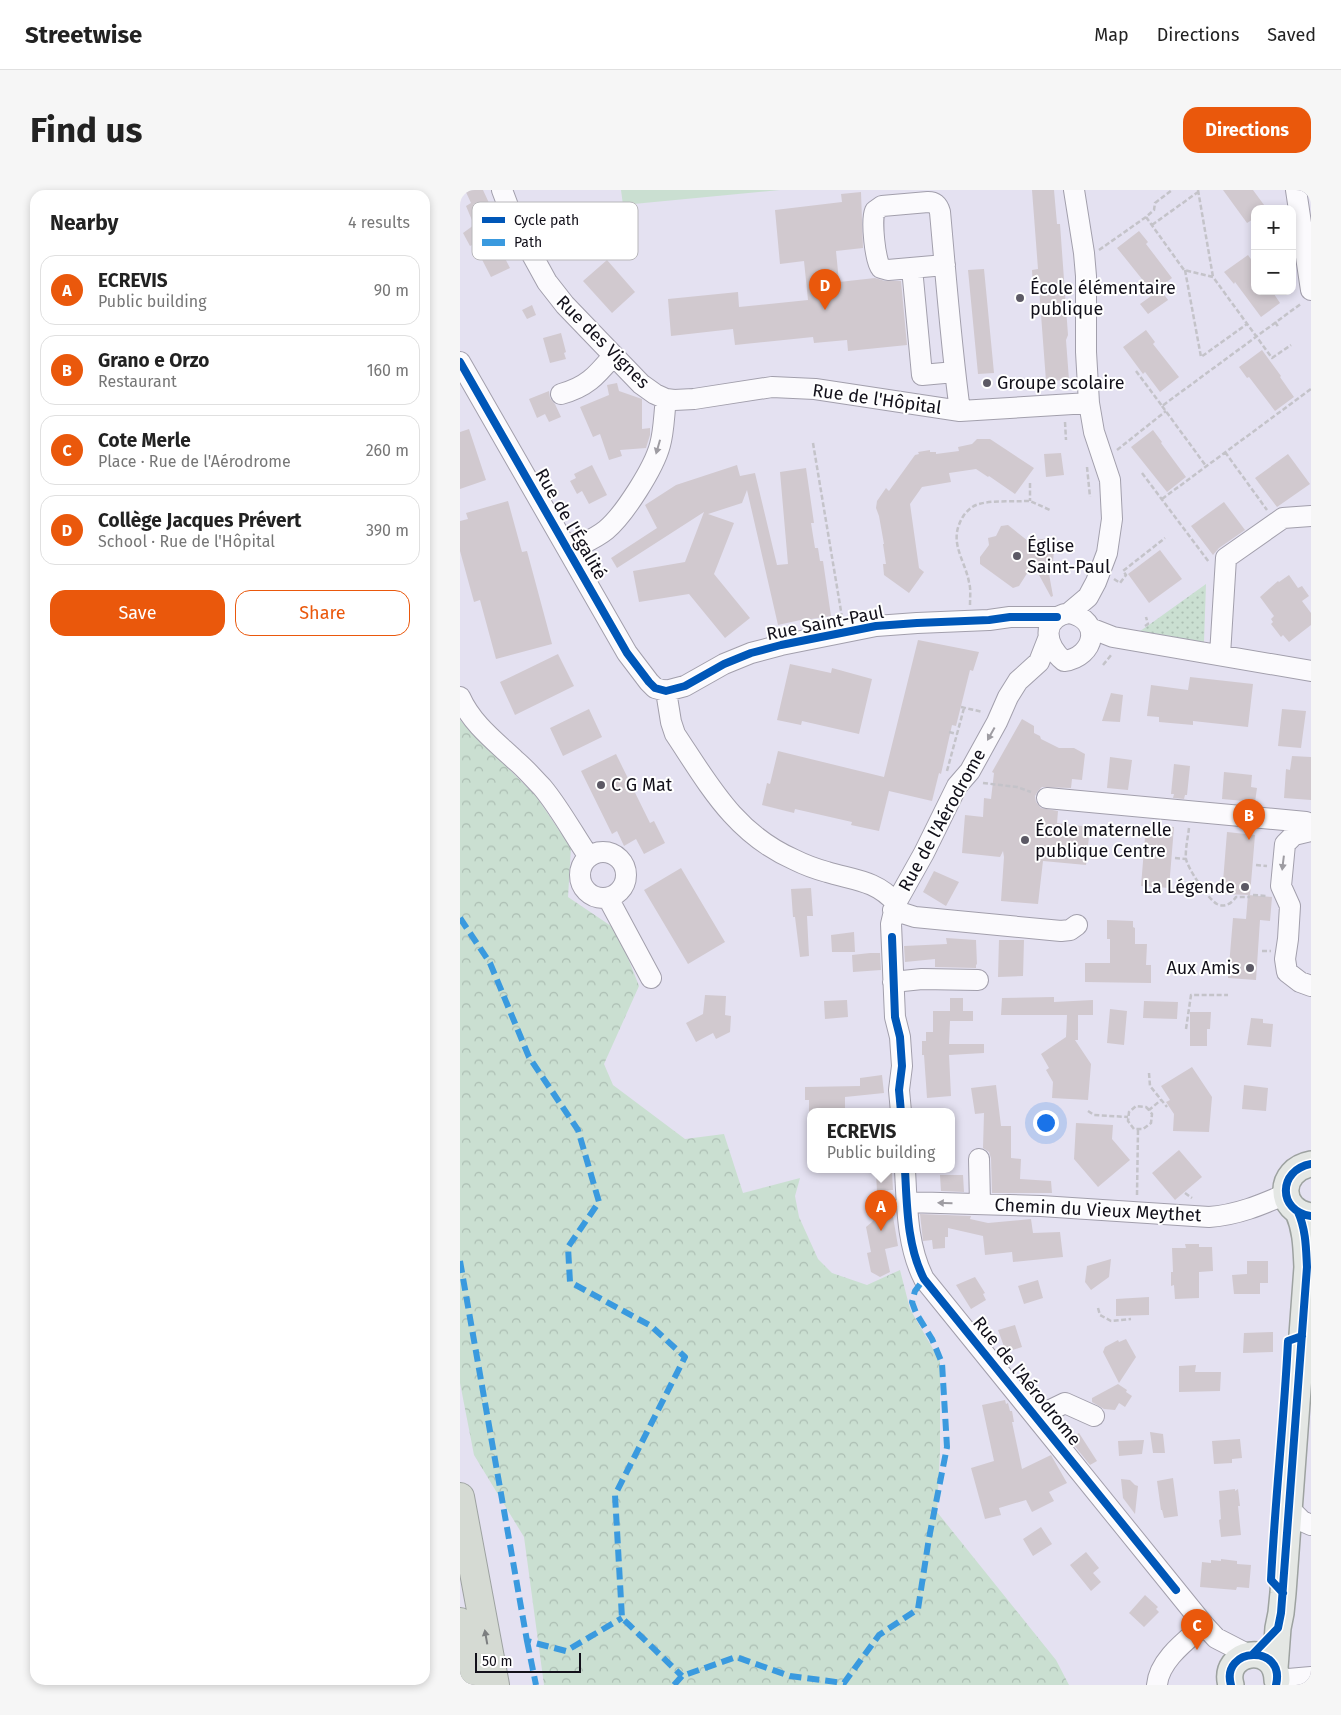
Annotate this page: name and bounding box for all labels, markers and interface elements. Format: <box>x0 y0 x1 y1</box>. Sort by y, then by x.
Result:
text: Streetwise <box>25 21 142 49</box>
text: Map <box>1094 24 1129 46</box>
text: Directions <box>1157 24 1239 46</box>
text: Saved <box>1267 24 1316 46</box>
button: Directions <box>1183 107 1311 153</box>
text: Find us <box>30 109 142 151</box>
legend <box>472 202 638 260</box>
map controls <box>1251 205 1296 295</box>
button: + <box>1251 205 1296 250</box>
text: Nearby <box>50 210 118 236</box>
text: Cycle path <box>514 212 579 229</box>
text: 4 results <box>348 213 410 232</box>
text: Path <box>514 234 542 251</box>
button: − <box>1251 250 1296 295</box>
text: ECREVIS <box>98 269 168 292</box>
pin: D <box>809 269 841 310</box>
place label: École élémentaire publique <box>1030 276 1176 320</box>
text: A <box>62 281 72 300</box>
text: 90 m <box>374 281 409 300</box>
street label: Rue des Vignes <box>552 291 654 393</box>
text: Public building <box>98 292 206 311</box>
marker: École élémentaire publique <box>1014 292 1026 304</box>
text: Grano e Orzo <box>98 349 209 372</box>
text: B <box>62 361 72 380</box>
text: 160 m <box>367 361 409 380</box>
text: Restaurant <box>98 372 177 391</box>
place label: Groupe scolaire <box>997 372 1124 394</box>
marker: Groupe scolaire <box>981 377 993 389</box>
street label: Rue de l'Hôpital <box>811 379 943 419</box>
text: Cote Merle <box>98 429 191 452</box>
one-way arrow <box>654 440 662 455</box>
text: C <box>62 441 72 460</box>
text: 260 m <box>366 441 409 460</box>
text: Place · Rue de l'Aérodrome <box>98 452 291 471</box>
street label: Rue de l'Égalité <box>530 464 613 583</box>
text: Collège Jacques Prévert <box>98 509 301 532</box>
text: D <box>62 521 72 540</box>
text: 390 m <box>366 521 409 540</box>
text: School · Rue de l'Hôpital <box>98 532 275 551</box>
place label: Église Saint-Paul <box>1027 534 1110 578</box>
marker: Église Saint-Paul <box>1011 550 1023 562</box>
button: Save <box>50 590 225 636</box>
button: Share <box>235 590 410 636</box>
street label: Rue Saint-Paul <box>764 601 886 645</box>
one-way arrow <box>987 726 995 741</box>
street label: Rue de l'Aérodrome <box>894 745 990 895</box>
place label: C G Mat <box>611 774 673 796</box>
marker: C G Mat <box>595 779 607 791</box>
pin: B <box>1233 799 1265 840</box>
place label: École maternelle publique Centre <box>1035 818 1172 862</box>
marker: École maternelle publique Centre <box>1019 834 1031 846</box>
one-way arrow <box>1279 855 1287 871</box>
place label: La Légende <box>1143 876 1235 898</box>
marker: La Légende <box>1239 881 1251 893</box>
place label: Aux Amis <box>1166 957 1240 979</box>
marker: Aux Amis <box>1244 962 1256 974</box>
popup <box>807 1108 955 1173</box>
your location <box>1033 1110 1059 1136</box>
text: ECREVIS <box>827 1120 896 1143</box>
text: Public building <box>827 1143 935 1162</box>
pin: A <box>865 1190 897 1231</box>
street label: Chemin du Vieux Meythet <box>994 1194 1202 1226</box>
one-way arrow <box>936 1199 952 1207</box>
street label: Rue de l'Aérodrome <box>968 1312 1086 1450</box>
pin: C <box>1181 1609 1213 1650</box>
one-way arrow <box>482 1629 490 1645</box>
scale bar <box>475 1650 581 1673</box>
text: 50 m <box>482 1653 513 1670</box>

